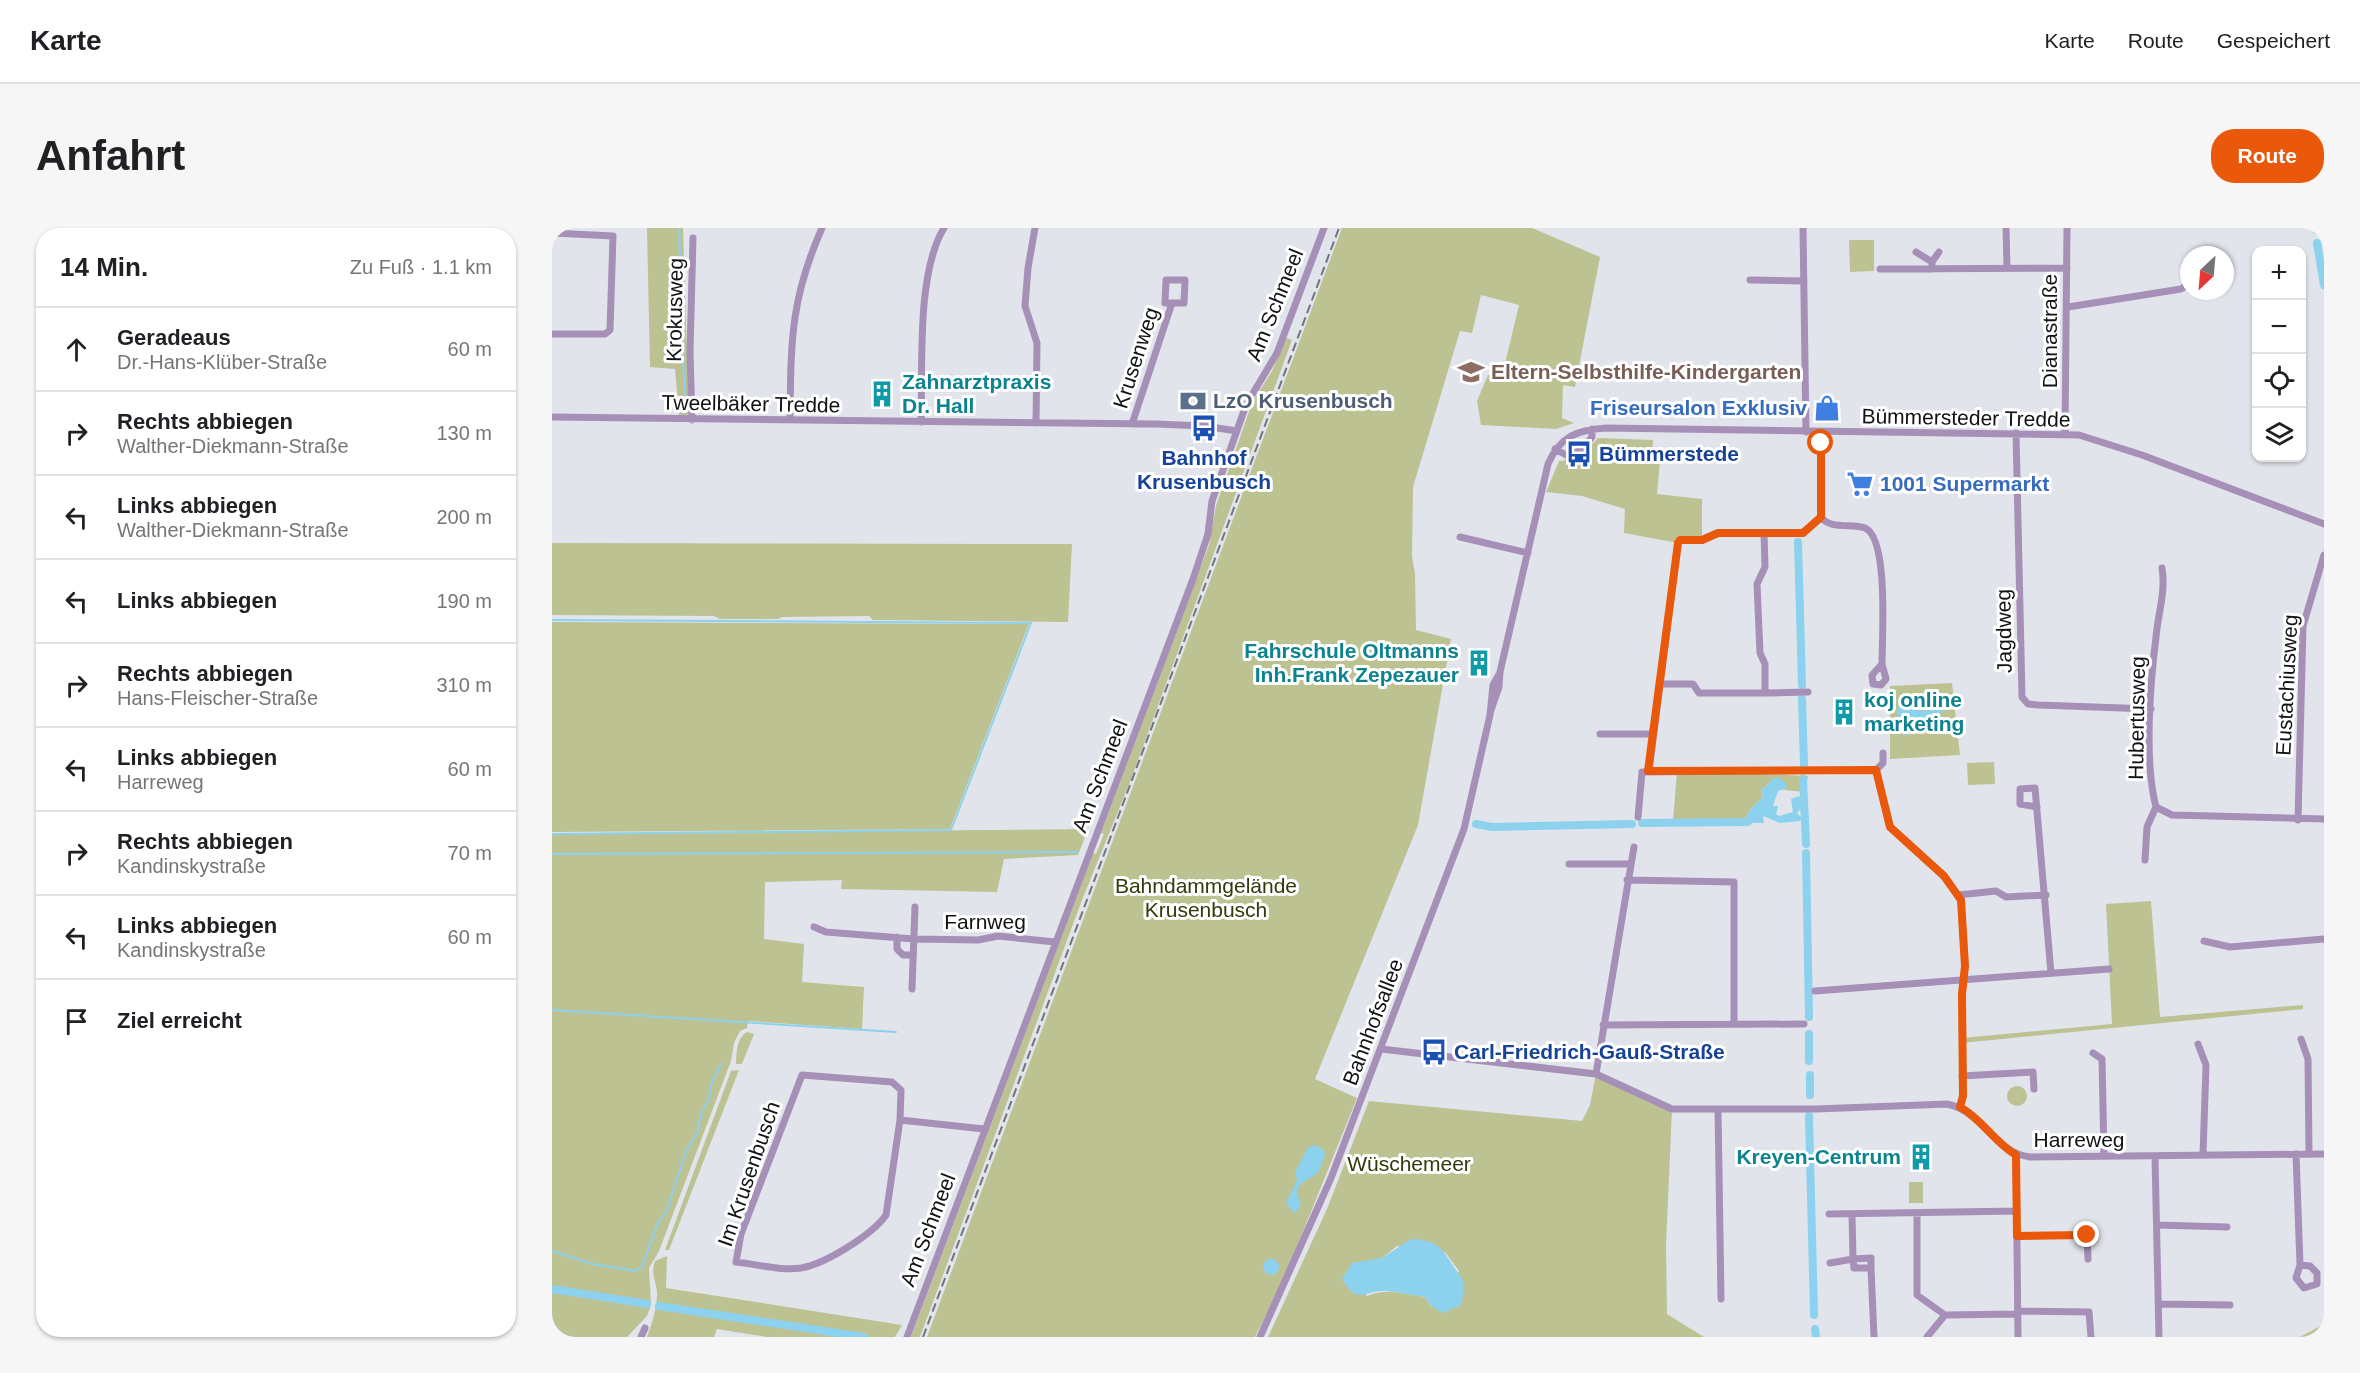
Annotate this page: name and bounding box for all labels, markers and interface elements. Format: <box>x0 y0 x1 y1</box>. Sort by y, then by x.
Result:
text: Karte <box>30 25 102 56</box>
text: Karte <box>2045 29 2095 52</box>
text: Route <box>2128 29 2184 52</box>
text: Gespeichert <box>2217 29 2330 52</box>
button: Route <box>2211 129 2324 183</box>
text: Anfahrt <box>36 132 185 179</box>
street label: Am Schmeel <box>1242 245 1307 364</box>
north arrow <box>2180 246 2234 300</box>
map controls <box>2252 246 2306 462</box>
button: + <box>2252 246 2306 300</box>
text: 14 Min. <box>60 252 148 282</box>
text: Zu Fuß · 1.1 km <box>350 256 492 278</box>
street label: Krokusweg <box>662 258 687 362</box>
street label: Dianastraße <box>2038 274 2061 388</box>
button: − <box>2252 300 2306 354</box>
street label: Krusenweg <box>1108 304 1163 411</box>
text: Geradeaus <box>117 325 231 350</box>
icon: ahead <box>60 333 93 366</box>
text: 60 m <box>448 338 492 360</box>
text: Dr.-Hans-Klüber-Straße <box>117 351 327 373</box>
button: locate <box>2252 354 2306 408</box>
school or university icon: Eltern-Selbsthilfe-Kindergarten <box>1456 357 1486 387</box>
place label: Eltern-Selbsthilfe-Kindergarten <box>1491 360 1801 383</box>
place label: Zahnarztpraxis Dr. Hall <box>902 370 1051 417</box>
building icon: Zahnarztpraxis Dr. Hall <box>867 379 897 409</box>
bank icon: LzO Krusenbusch <box>1178 386 1208 416</box>
place label: LzO Krusenbusch <box>1213 389 1393 412</box>
street label: Tweelbäker Tredde <box>662 390 841 417</box>
shop icon: Friseursalon Exklusiv <box>1812 393 1842 423</box>
place label: Friseursalon Exklusiv <box>1590 396 1807 419</box>
street label: Bümmersteder Tredde <box>1861 404 2071 431</box>
button: layers <box>2252 408 2306 462</box>
text: Rechts abbiegen <box>117 409 293 434</box>
bus stop icon: Bahnhof Krusenbusch <box>1189 413 1219 443</box>
icon: right <box>60 417 93 450</box>
text: 130 m <box>436 422 492 444</box>
route start <box>1807 429 1833 455</box>
text: Walther-Diekmann-Straße <box>117 435 349 457</box>
bus stop icon: Bümmerstede <box>1564 439 1594 469</box>
place label: Bümmerstede <box>1599 442 1739 465</box>
place label: Bahnhof Krusenbusch <box>1137 446 1271 493</box>
supermarket icon: 1001 Supermarkt <box>1845 469 1875 499</box>
place label: 1001 Supermarkt <box>1880 472 2049 495</box>
text: Links abbiegen <box>117 493 277 518</box>
icon: left <box>60 501 93 534</box>
text: 200 m <box>436 506 492 528</box>
text: Walther-Diekmann-Straße <box>117 519 349 541</box>
icon: left <box>60 585 93 618</box>
text: Links abbiegen <box>117 588 277 613</box>
street label: Jagdweg <box>1991 589 2016 673</box>
text: 190 m <box>436 590 492 612</box>
street label: Eustachiusweg <box>2271 614 2302 756</box>
place label: Fahrschule Oltmanns Inh.Frank Zepezauer <box>1244 639 1459 686</box>
building icon: Fahrschule Oltmanns Inh.Frank Zepezauer <box>1464 648 1494 678</box>
street label: Hubertusweg <box>2124 656 2149 780</box>
text: Rechts abbiegen <box>117 661 293 686</box>
icon: right <box>60 669 93 702</box>
text: 310 m <box>436 674 492 696</box>
text: Hans-Fleischer-Straße <box>117 687 318 709</box>
place label: koj online marketing <box>1864 688 1964 735</box>
building icon: koj online marketing <box>1829 697 1859 727</box>
street label: Am Schmeel <box>1067 716 1132 836</box>
text: Links abbiegen <box>117 745 277 770</box>
icon: left <box>60 753 93 786</box>
text: 60 m <box>448 758 492 780</box>
text: Harreweg <box>117 771 204 793</box>
text: Rechts abbiegen <box>117 829 293 854</box>
icon: right <box>60 837 93 870</box>
text: 70 m <box>448 842 492 864</box>
text: Kandinskystraße <box>117 855 266 877</box>
park label: Bahndammgelände Krusenbusch <box>1115 874 1297 921</box>
street label: Farnweg <box>944 910 1026 933</box>
text: Links abbiegen <box>117 913 277 938</box>
icon: left <box>60 921 93 954</box>
text: 60 m <box>448 926 492 948</box>
text: Kandinskystraße <box>117 939 266 961</box>
street label: Bahnhofsallee <box>1338 956 1407 1088</box>
icon: arrive <box>60 1005 93 1038</box>
text: Ziel erreicht <box>117 1008 242 1033</box>
bus stop icon: Carl-Friedrich-Gauß-Straße <box>1419 1037 1449 1067</box>
place label: Carl-Friedrich-Gauß-Straße <box>1454 1040 1725 1063</box>
street label: Im Krusenbusch <box>713 1098 784 1249</box>
street label: Harreweg <box>2033 1128 2125 1151</box>
building icon: Kreyen-Centrum <box>1906 1142 1936 1172</box>
place label: Kreyen-Centrum <box>1736 1145 1901 1168</box>
park label: Wüschemeer <box>1347 1152 1471 1175</box>
street label: Am Schmeel <box>895 1170 960 1290</box>
route end <box>2073 1221 2099 1247</box>

